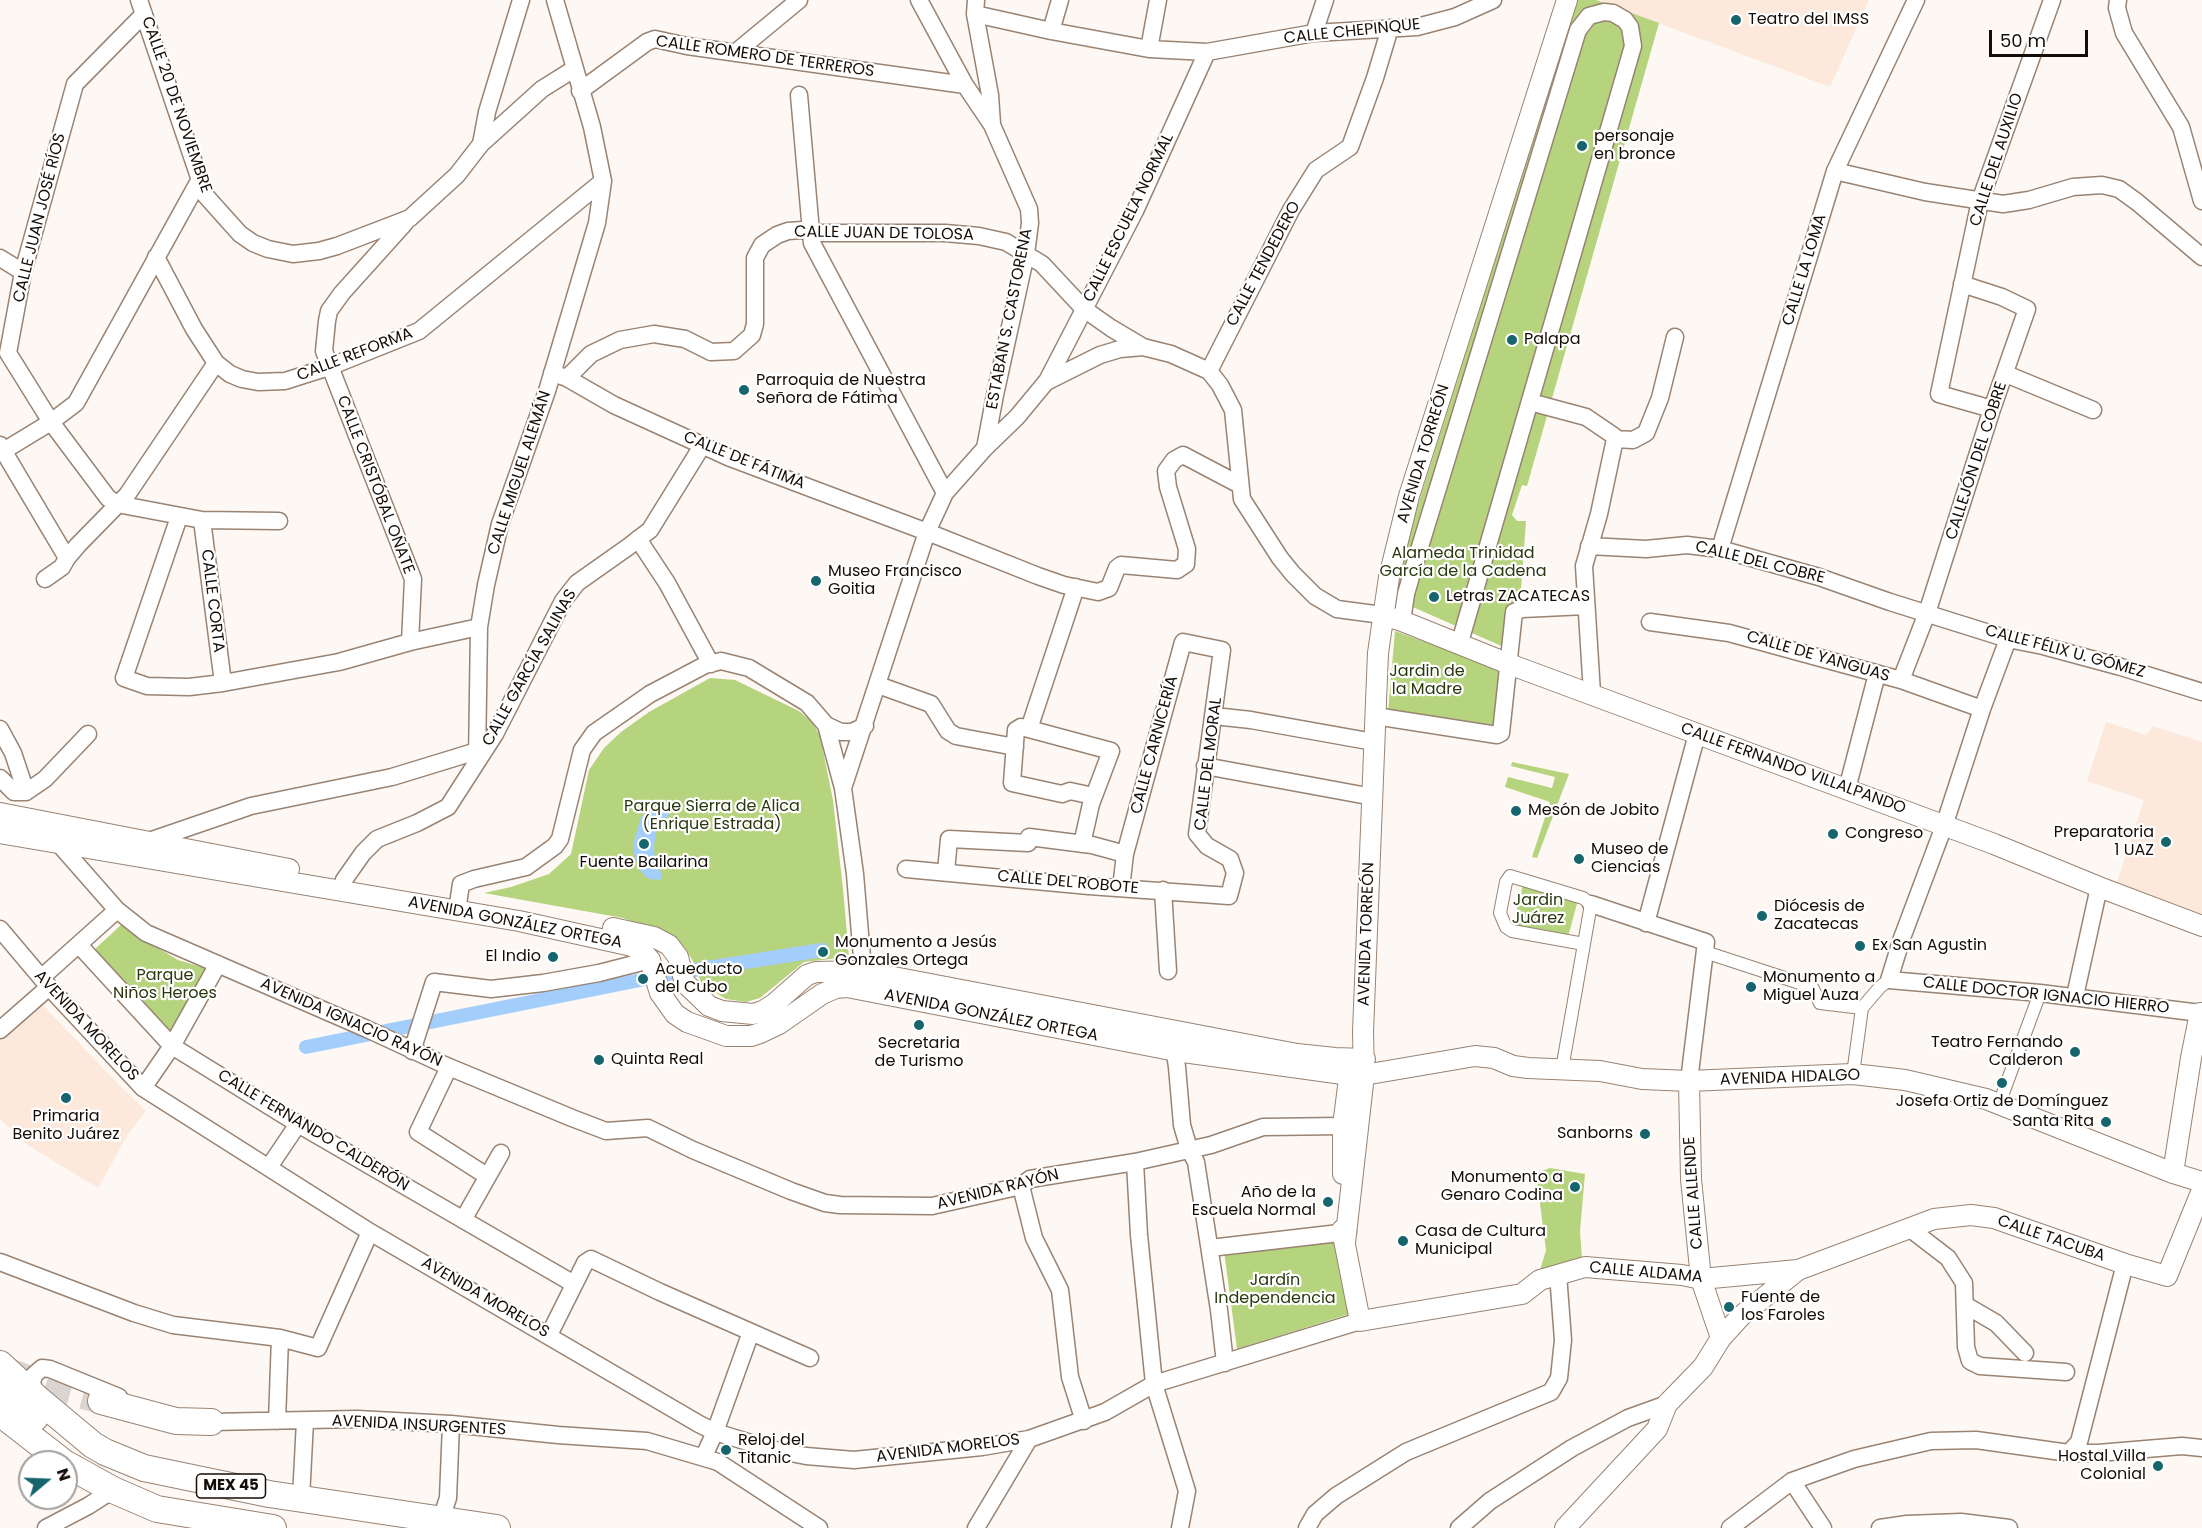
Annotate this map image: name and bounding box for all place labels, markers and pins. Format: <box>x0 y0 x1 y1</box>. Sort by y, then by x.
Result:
place label: Teatro del IMSS <box>1748 10 1869 30</box>
marker: Teatro del IMSS <box>1729 13 1743 27</box>
place label: personaje en bronce <box>1594 127 1675 165</box>
marker: personaje en bronce <box>1575 139 1589 153</box>
place label: Palapa <box>1524 330 1580 350</box>
marker: Palapa <box>1505 333 1519 347</box>
place label: Parroquia de Nuestra Señora de Fátima <box>756 371 926 409</box>
marker: Parroquia de Nuestra Señora de Fátima <box>737 383 751 397</box>
place label: Museo Francisco Goitia <box>828 562 962 600</box>
marker: Museo Francisco Goitia <box>809 574 823 588</box>
place label: Letras ZACATECAS <box>1446 587 1590 607</box>
marker: Letras ZACATECAS <box>1427 590 1441 604</box>
place label: Mesón de Jobito <box>1528 801 1659 821</box>
marker: Mesón de Jobito <box>1509 804 1523 818</box>
place label: Preparatoria 1 UAZ <box>2054 823 2154 861</box>
place label: Congreso <box>1845 824 1923 844</box>
marker: Congreso <box>1826 827 1840 841</box>
marker: Preparatoria 1 UAZ <box>2159 835 2173 849</box>
marker: Fuente Bailarina <box>637 837 651 851</box>
place label: Museo de Ciencias <box>1591 840 1669 878</box>
marker: Museo de Ciencias <box>1572 852 1586 866</box>
place label: Fuente Bailarina <box>580 853 708 873</box>
place label: Diócesis de Zacatecas <box>1774 897 1865 935</box>
marker: Diócesis de Zacatecas <box>1755 909 1769 923</box>
place label: Monumento a Jesús Gonzales Ortega <box>835 933 997 971</box>
place label: Ex San Agustin <box>1872 936 1987 956</box>
marker: Ex San Agustin <box>1853 939 1867 953</box>
marker: Monumento a Jesús Gonzales Ortega <box>816 945 830 959</box>
place label: El Indio <box>485 947 541 967</box>
marker: El Indio <box>546 950 560 964</box>
place label: Acueducto del Cubo <box>655 960 742 998</box>
place label: Monumento a Miguel Auza <box>1763 968 1875 1006</box>
marker: Acueducto del Cubo <box>636 972 650 986</box>
marker: Monumento a Miguel Auza <box>1744 980 1758 994</box>
marker: Secretaria de Turismo <box>912 1018 926 1032</box>
place label: Teatro Fernando Calderon <box>1931 1033 2063 1071</box>
place label: Secretaria de Turismo <box>875 1034 963 1072</box>
marker: Teatro Fernando Calderon <box>2068 1045 2082 1059</box>
place label: Quinta Real <box>611 1050 703 1070</box>
marker: Quinta Real <box>592 1053 606 1067</box>
marker: Josefa Ortiz de Domínguez <box>1995 1076 2009 1090</box>
marker: Primaria Benito Juárez <box>59 1091 73 1105</box>
place label: Josefa Ortiz de Domínguez <box>1896 1092 2108 1112</box>
place label: Primaria Benito Juárez <box>13 1107 119 1145</box>
place label: Santa Rita <box>2012 1112 2094 1132</box>
marker: Santa Rita <box>2099 1115 2113 1129</box>
place label: Sanborns <box>1557 1124 1633 1144</box>
marker: Sanborns <box>1638 1127 1652 1141</box>
place label: Monumento a Genaro Codina <box>1441 1168 1563 1206</box>
marker: Monumento a Genaro Codina <box>1568 1180 1582 1194</box>
place label: Año de la Escuela Normal <box>1192 1183 1316 1221</box>
marker: Año de la Escuela Normal <box>1321 1195 1335 1209</box>
place label: Casa de Cultura Municipal <box>1415 1222 1546 1260</box>
marker: Casa de Cultura Municipal <box>1396 1234 1410 1248</box>
place label: Fuente de los Faroles <box>1741 1288 1825 1326</box>
marker: Fuente de los Faroles <box>1722 1300 1736 1314</box>
place label: Reloj del Titanic <box>738 1431 805 1469</box>
marker: Reloj del Titanic <box>719 1443 733 1457</box>
place label: Hostal Villa Colonial <box>2058 1447 2146 1485</box>
marker: Hostal Villa Colonial <box>2151 1459 2165 1473</box>

